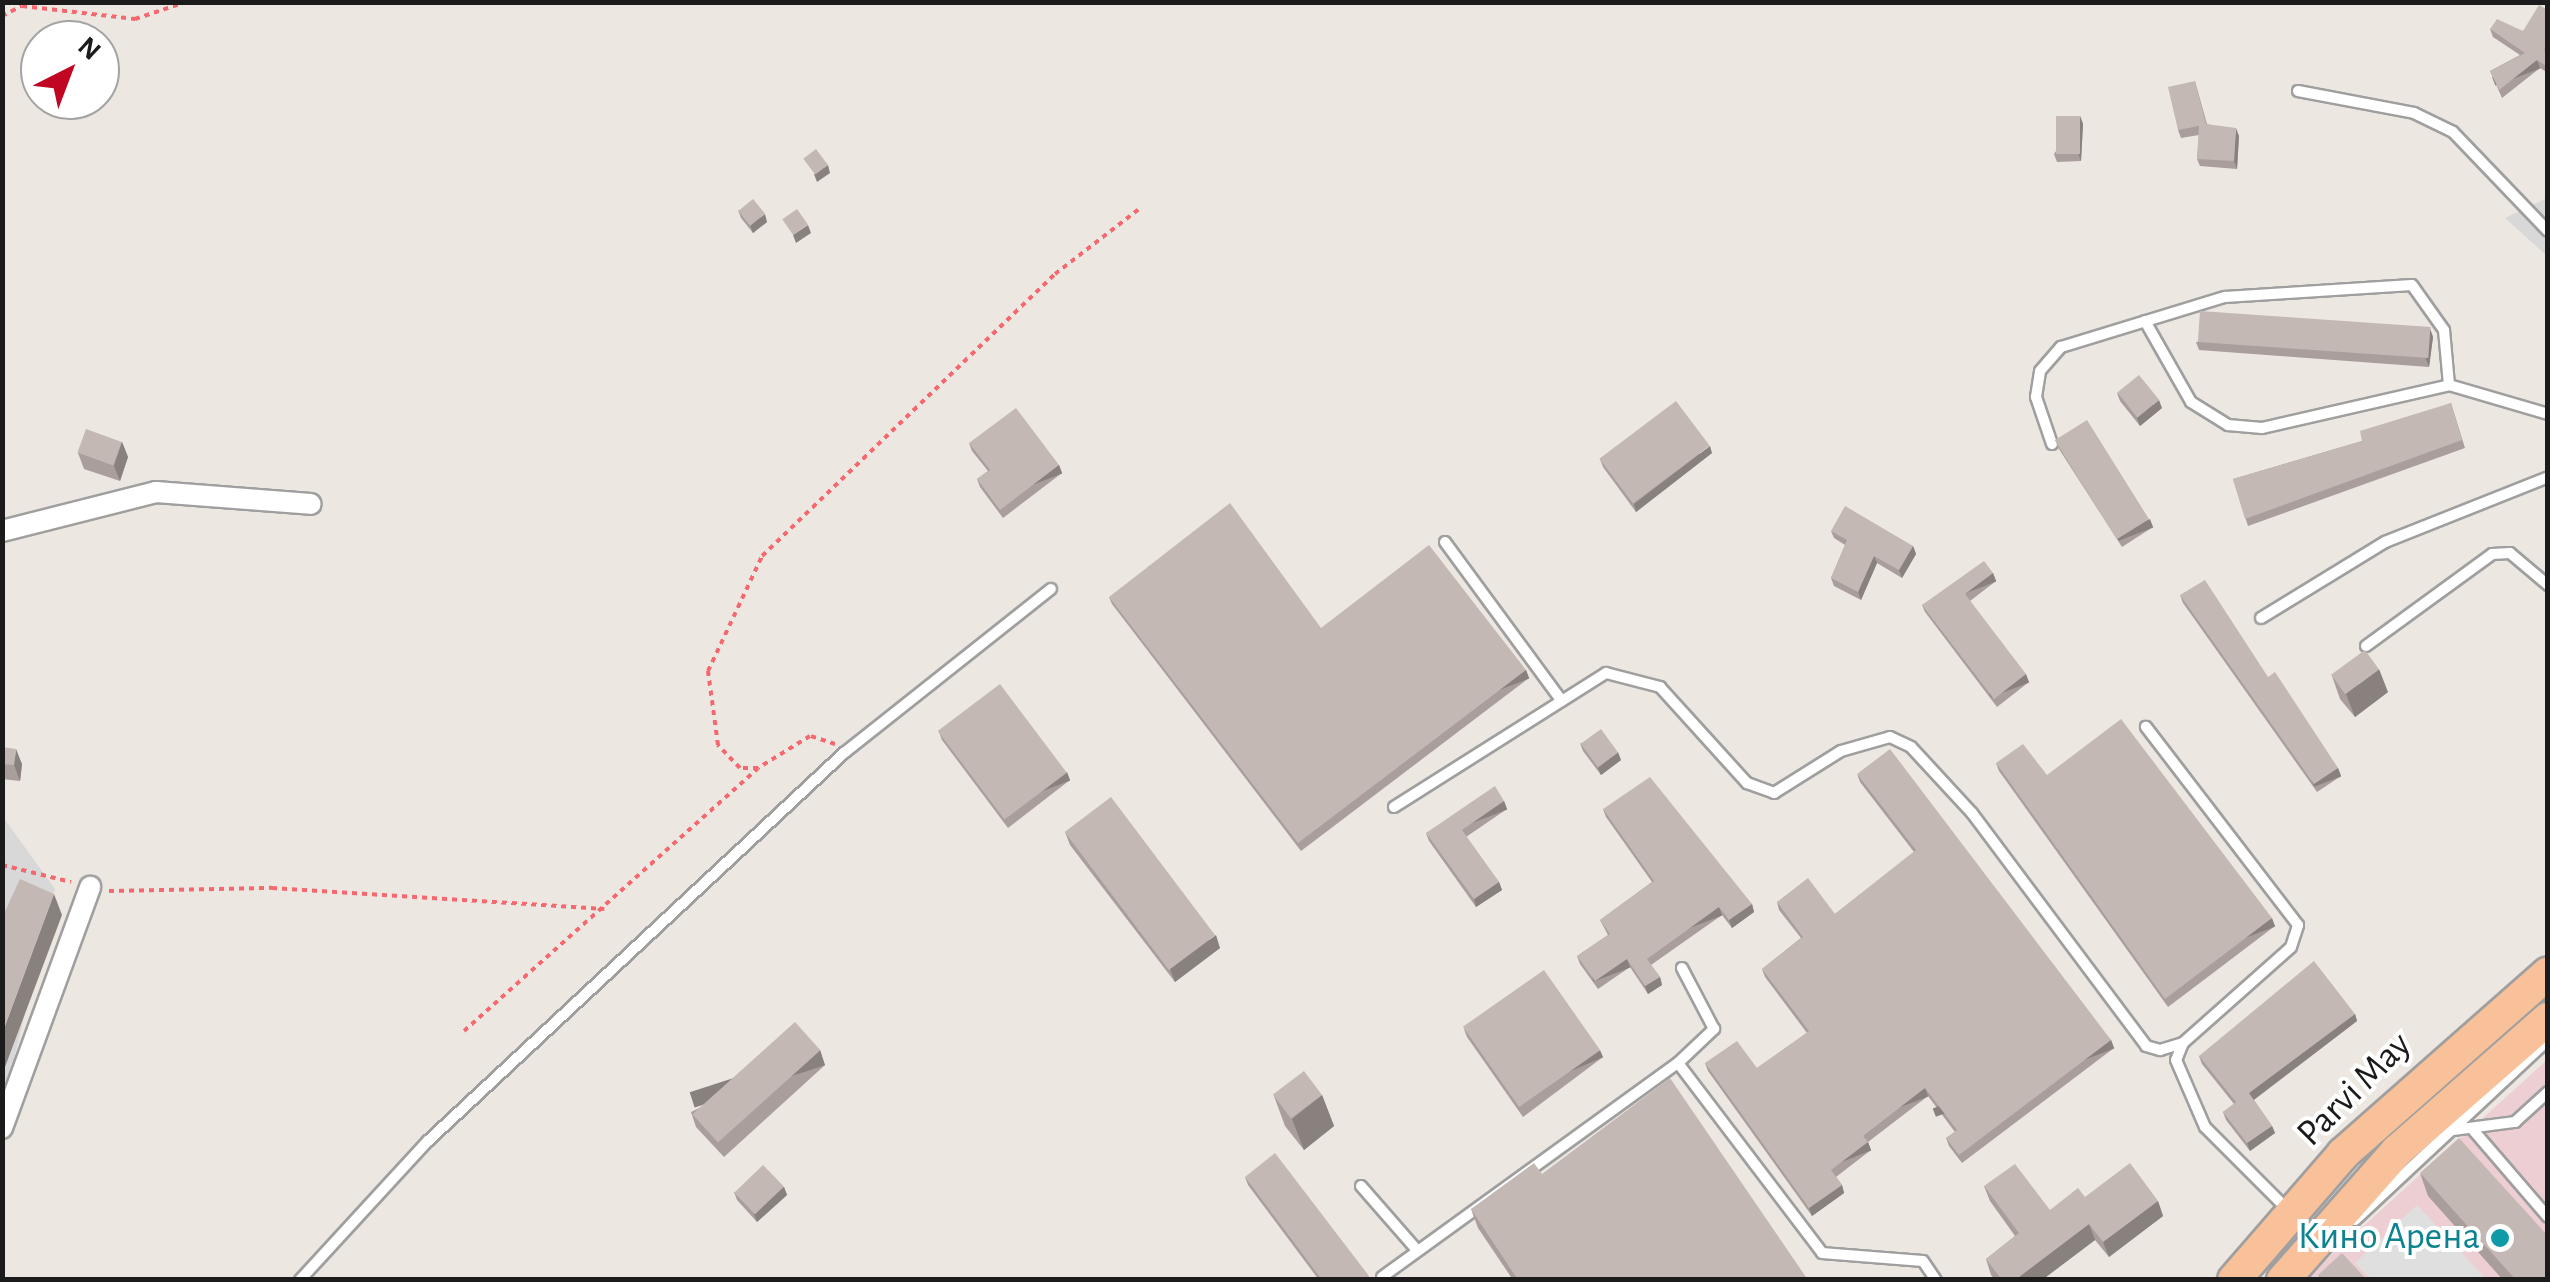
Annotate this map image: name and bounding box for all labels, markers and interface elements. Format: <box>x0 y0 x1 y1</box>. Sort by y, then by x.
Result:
north arrow <box>20 20 120 120</box>
text: N <box>72 32 105 66</box>
street label: Parvi May <box>2288 1023 2422 1157</box>
place label: Кино Арена <box>2298 1215 2480 1261</box>
marker: Кино Арена <box>2489 1227 2511 1249</box>

